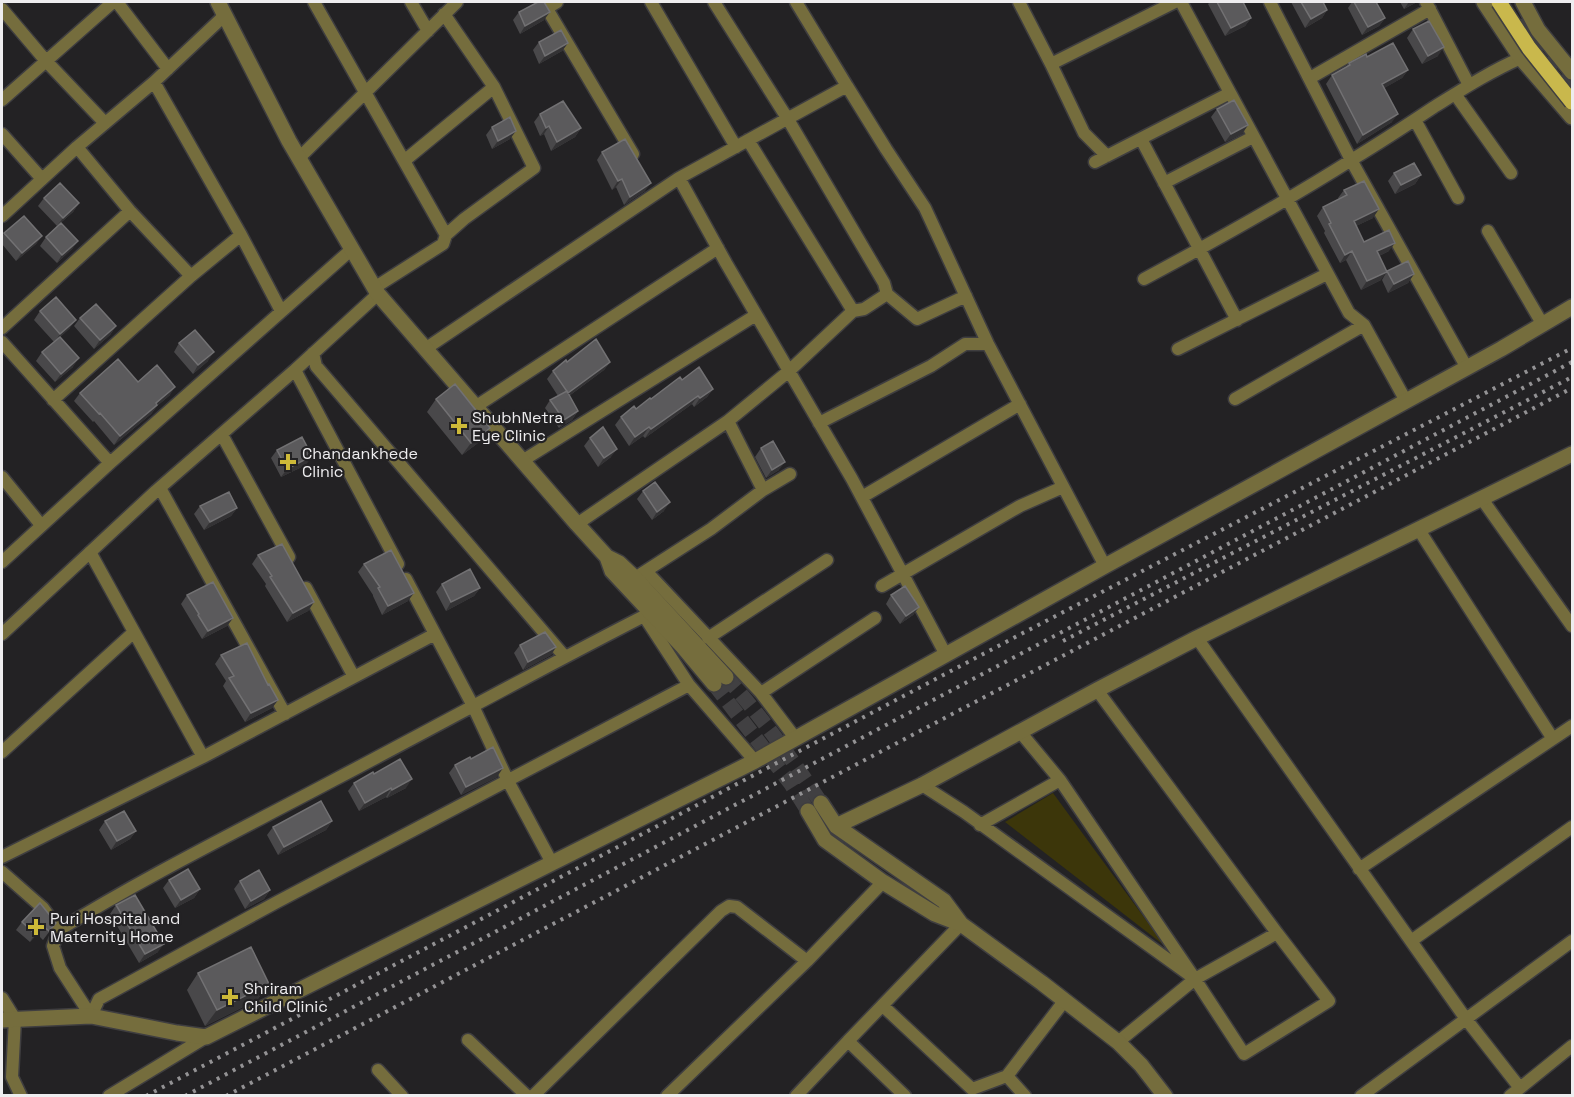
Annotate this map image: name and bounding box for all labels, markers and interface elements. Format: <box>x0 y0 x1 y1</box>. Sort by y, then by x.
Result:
place label: ShubhNetra Eye Clinic <box>472 407 564 446</box>
marker: ShubhNetra Eye Clinic <box>450 417 468 435</box>
place label: Chandankhede Clinic <box>302 443 418 482</box>
marker: Chandankhede Clinic <box>279 453 297 471</box>
place label: Puri Hospital and Maternity Home <box>50 908 180 947</box>
marker: Puri Hospital and Maternity Home <box>27 918 45 936</box>
place label: Shriram Child Clinic <box>244 978 328 1017</box>
marker: Shriram Child Clinic <box>221 988 239 1006</box>

